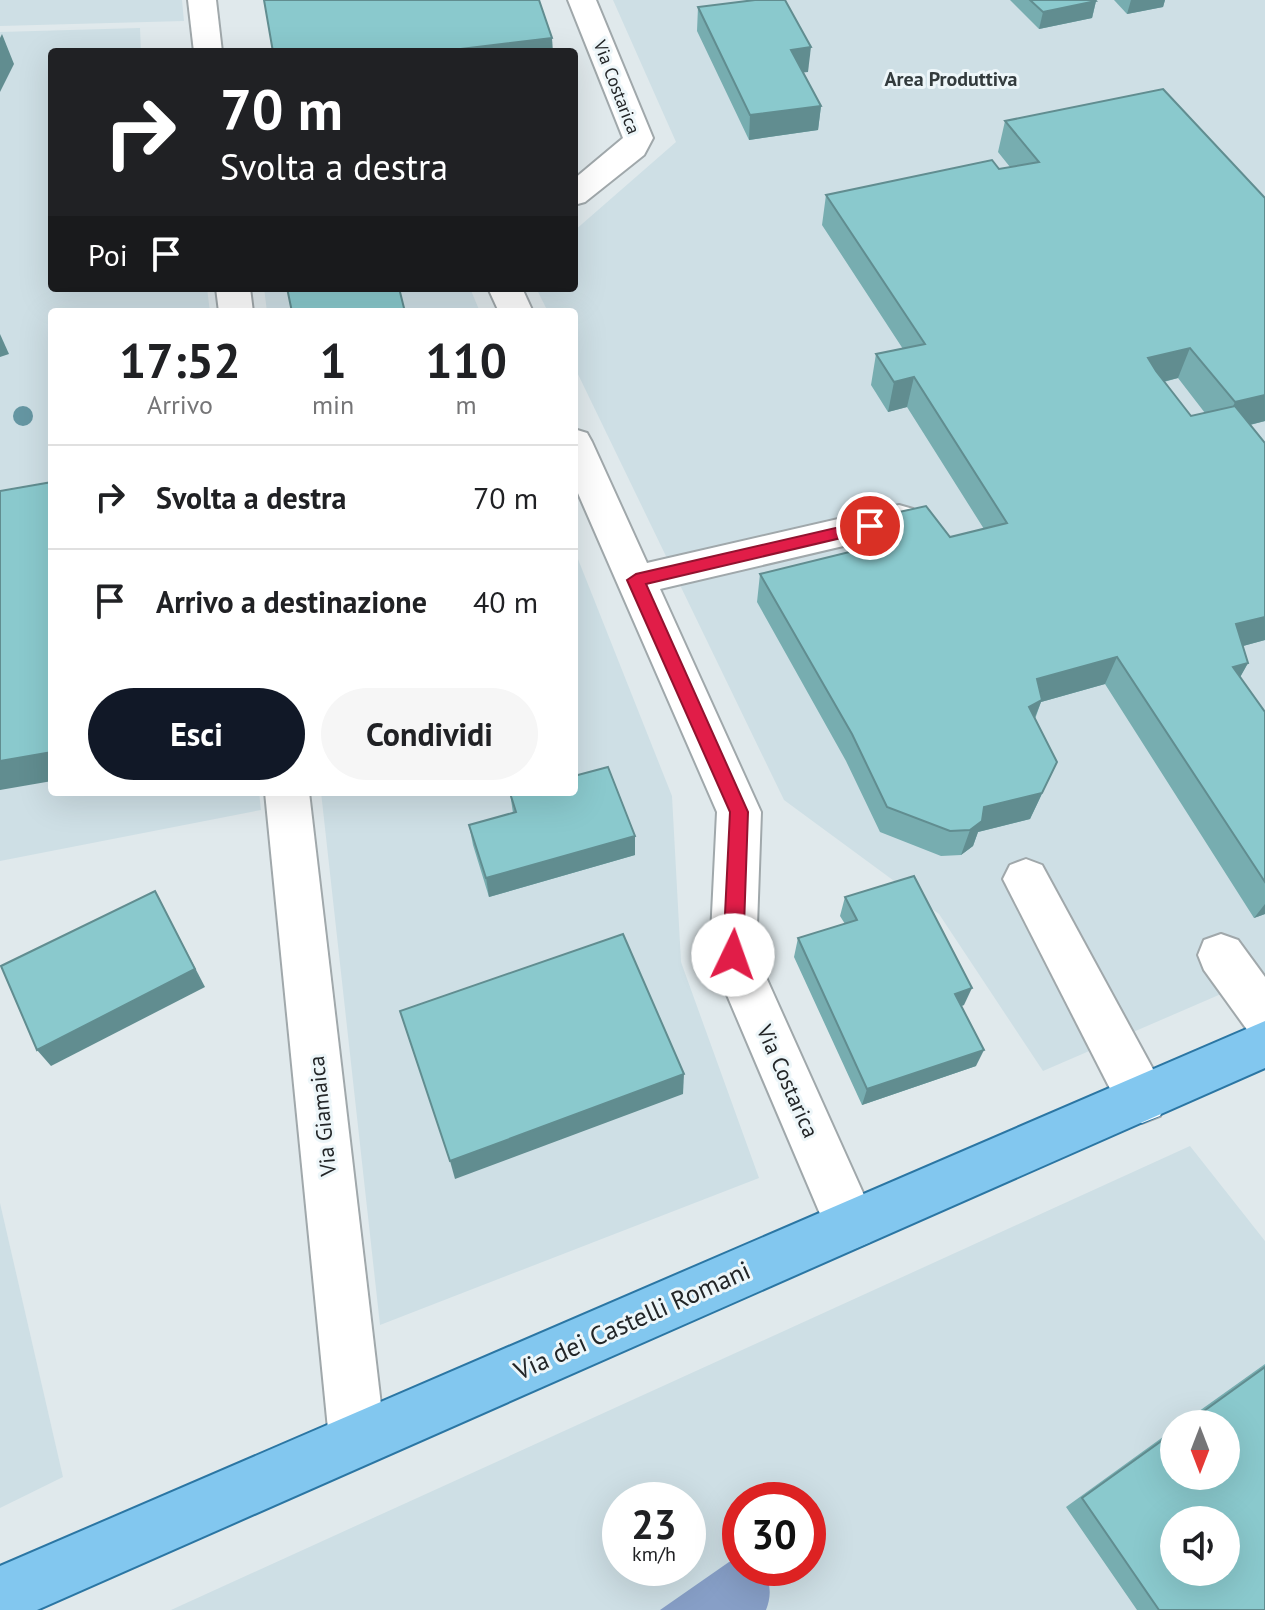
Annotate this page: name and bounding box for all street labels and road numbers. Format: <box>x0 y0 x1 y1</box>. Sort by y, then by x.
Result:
street label: Via Costarica <box>588 36 645 137</box>
street label: Via Costarica <box>750 1019 825 1142</box>
street label: Via Giamaica <box>302 1054 342 1179</box>
street label: Via dei Castelli Romani <box>508 1253 755 1387</box>

